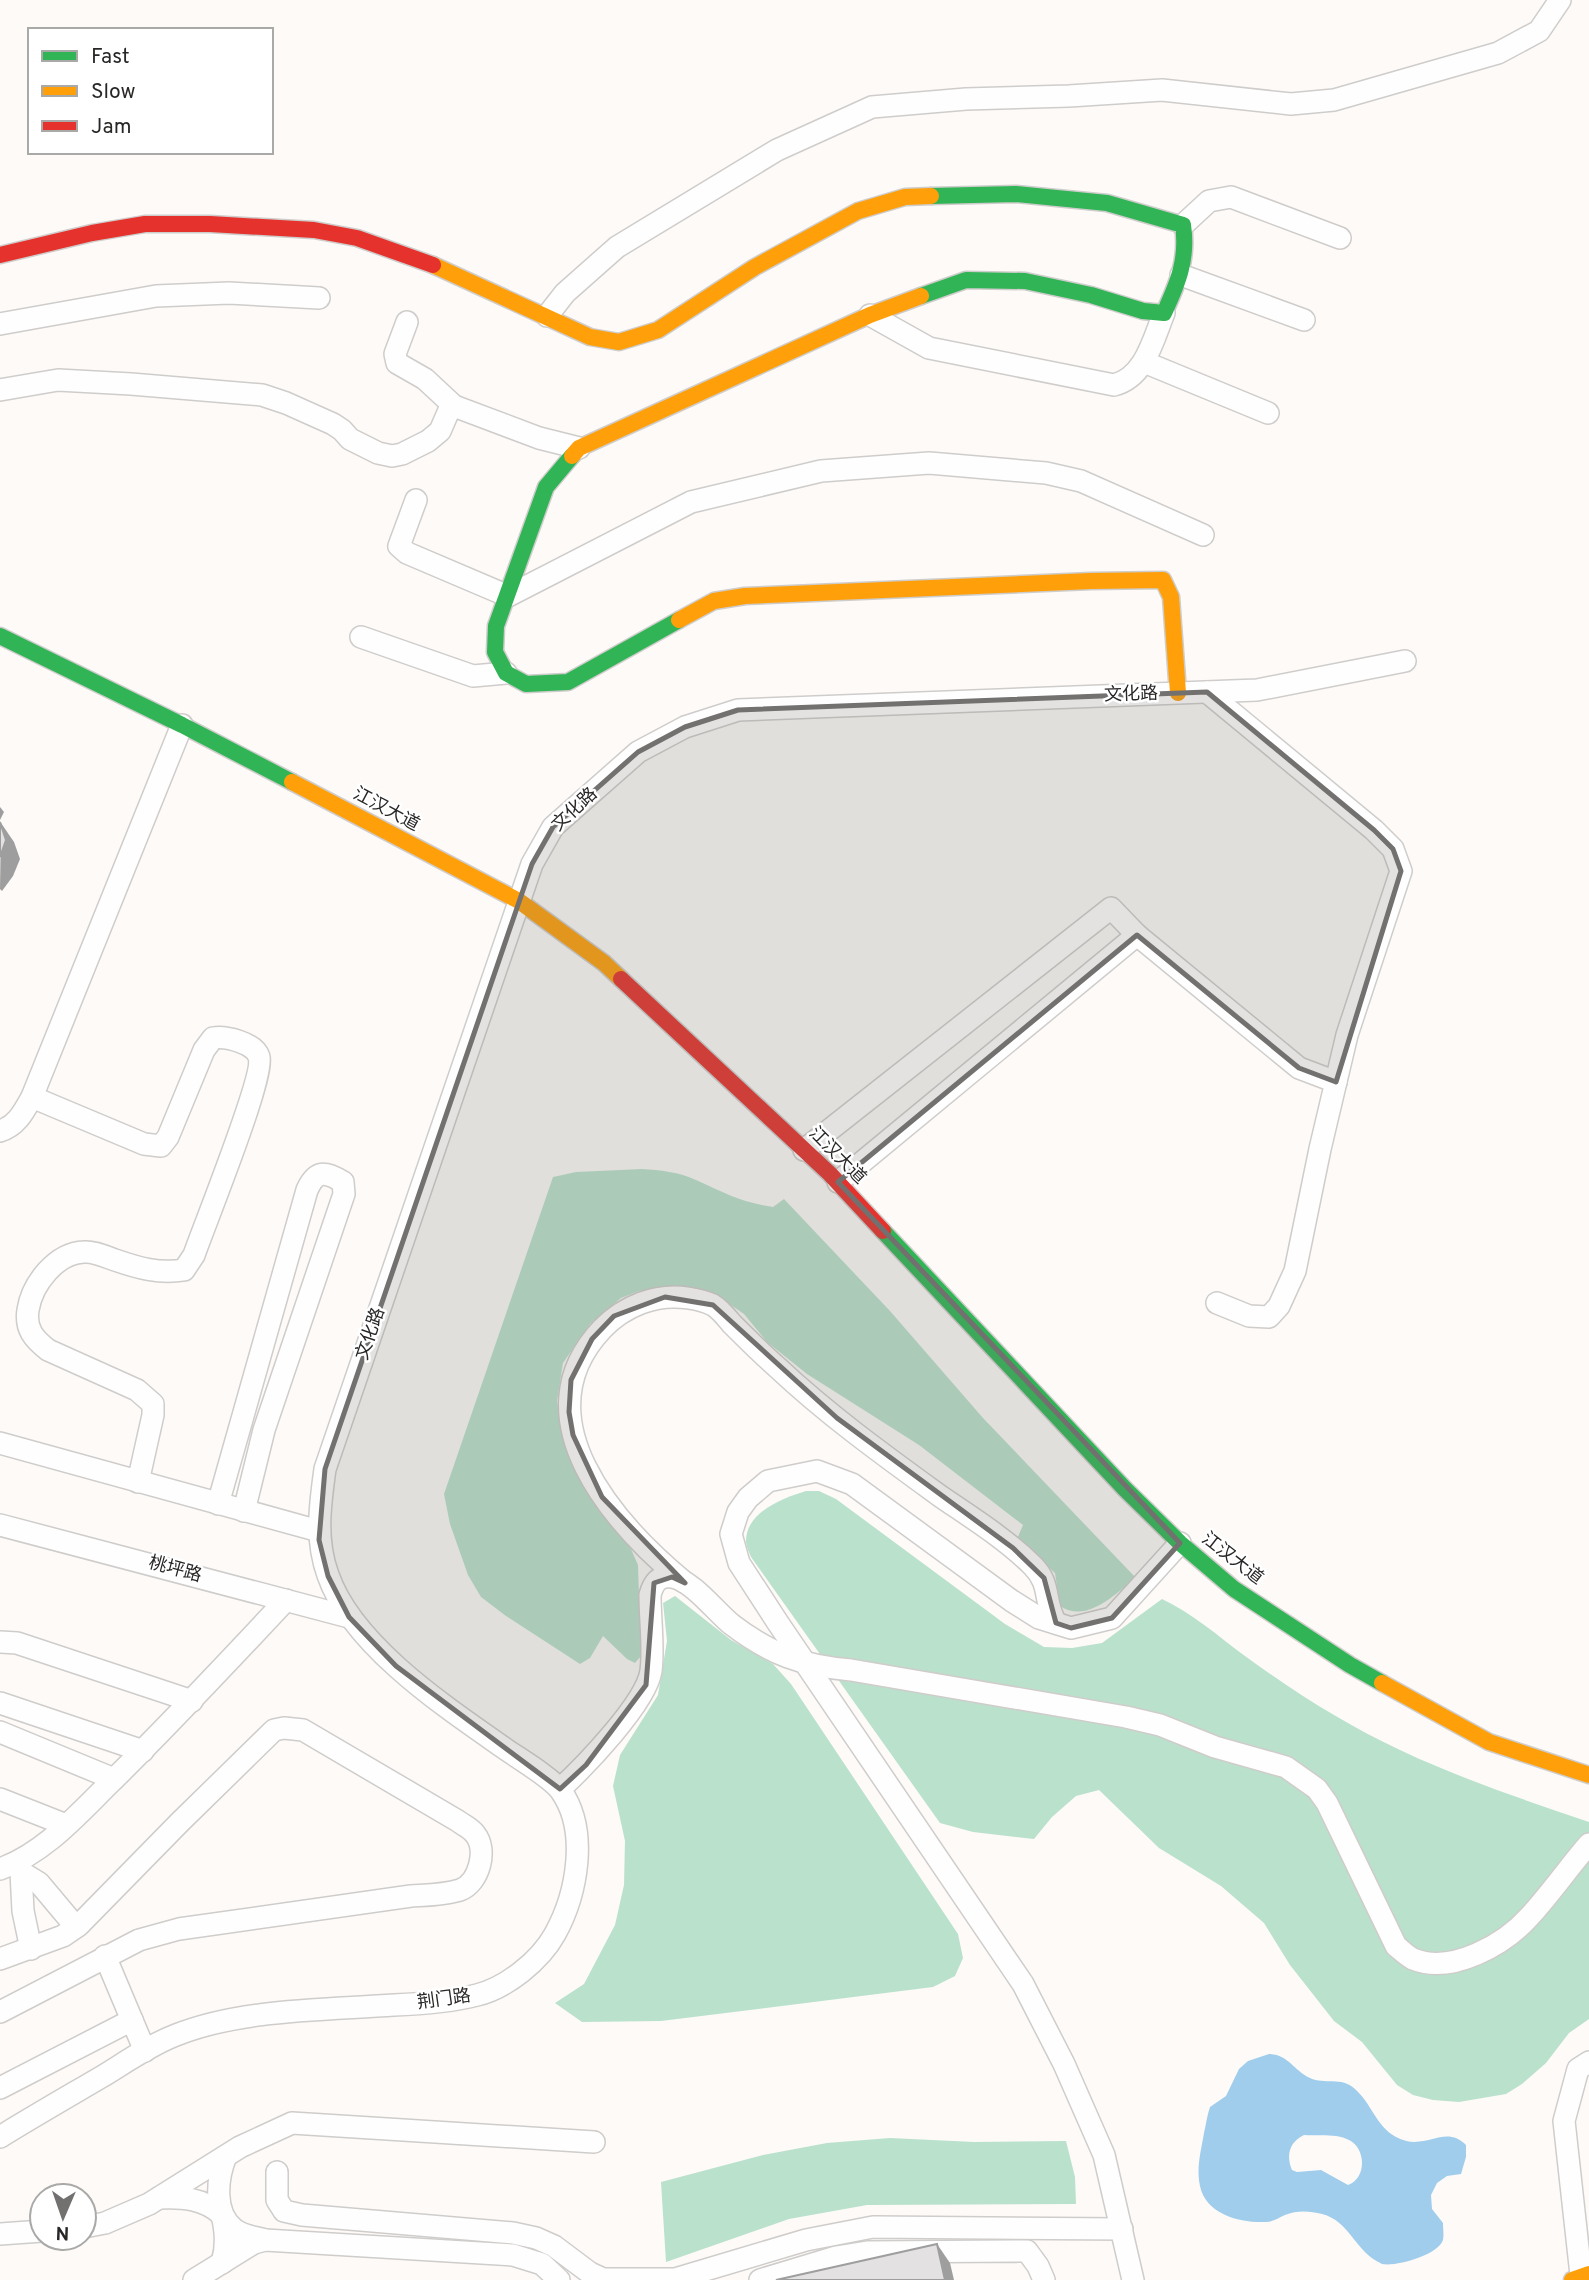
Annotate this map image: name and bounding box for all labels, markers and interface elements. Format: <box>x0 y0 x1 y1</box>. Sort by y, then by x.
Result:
legend <box>28 28 273 154</box>
text: Fast <box>91 44 130 71</box>
text: Slow <box>91 79 136 106</box>
text: Jam <box>91 114 132 141</box>
street label: 文化路 <box>1104 683 1158 707</box>
street label: 江汉大道 <box>349 783 423 837</box>
street label: 文化路 <box>547 783 603 837</box>
street label: 江汉大道 <box>803 1122 871 1190</box>
street label: 文化路 <box>351 1305 391 1363</box>
street label: 江汉大道 <box>1197 1528 1267 1590</box>
street label: 桃坪路 <box>146 1552 204 1588</box>
street label: 荆门路 <box>416 1985 472 2015</box>
north arrow <box>28 2182 98 2252</box>
text: N <box>55 2220 70 2244</box>

